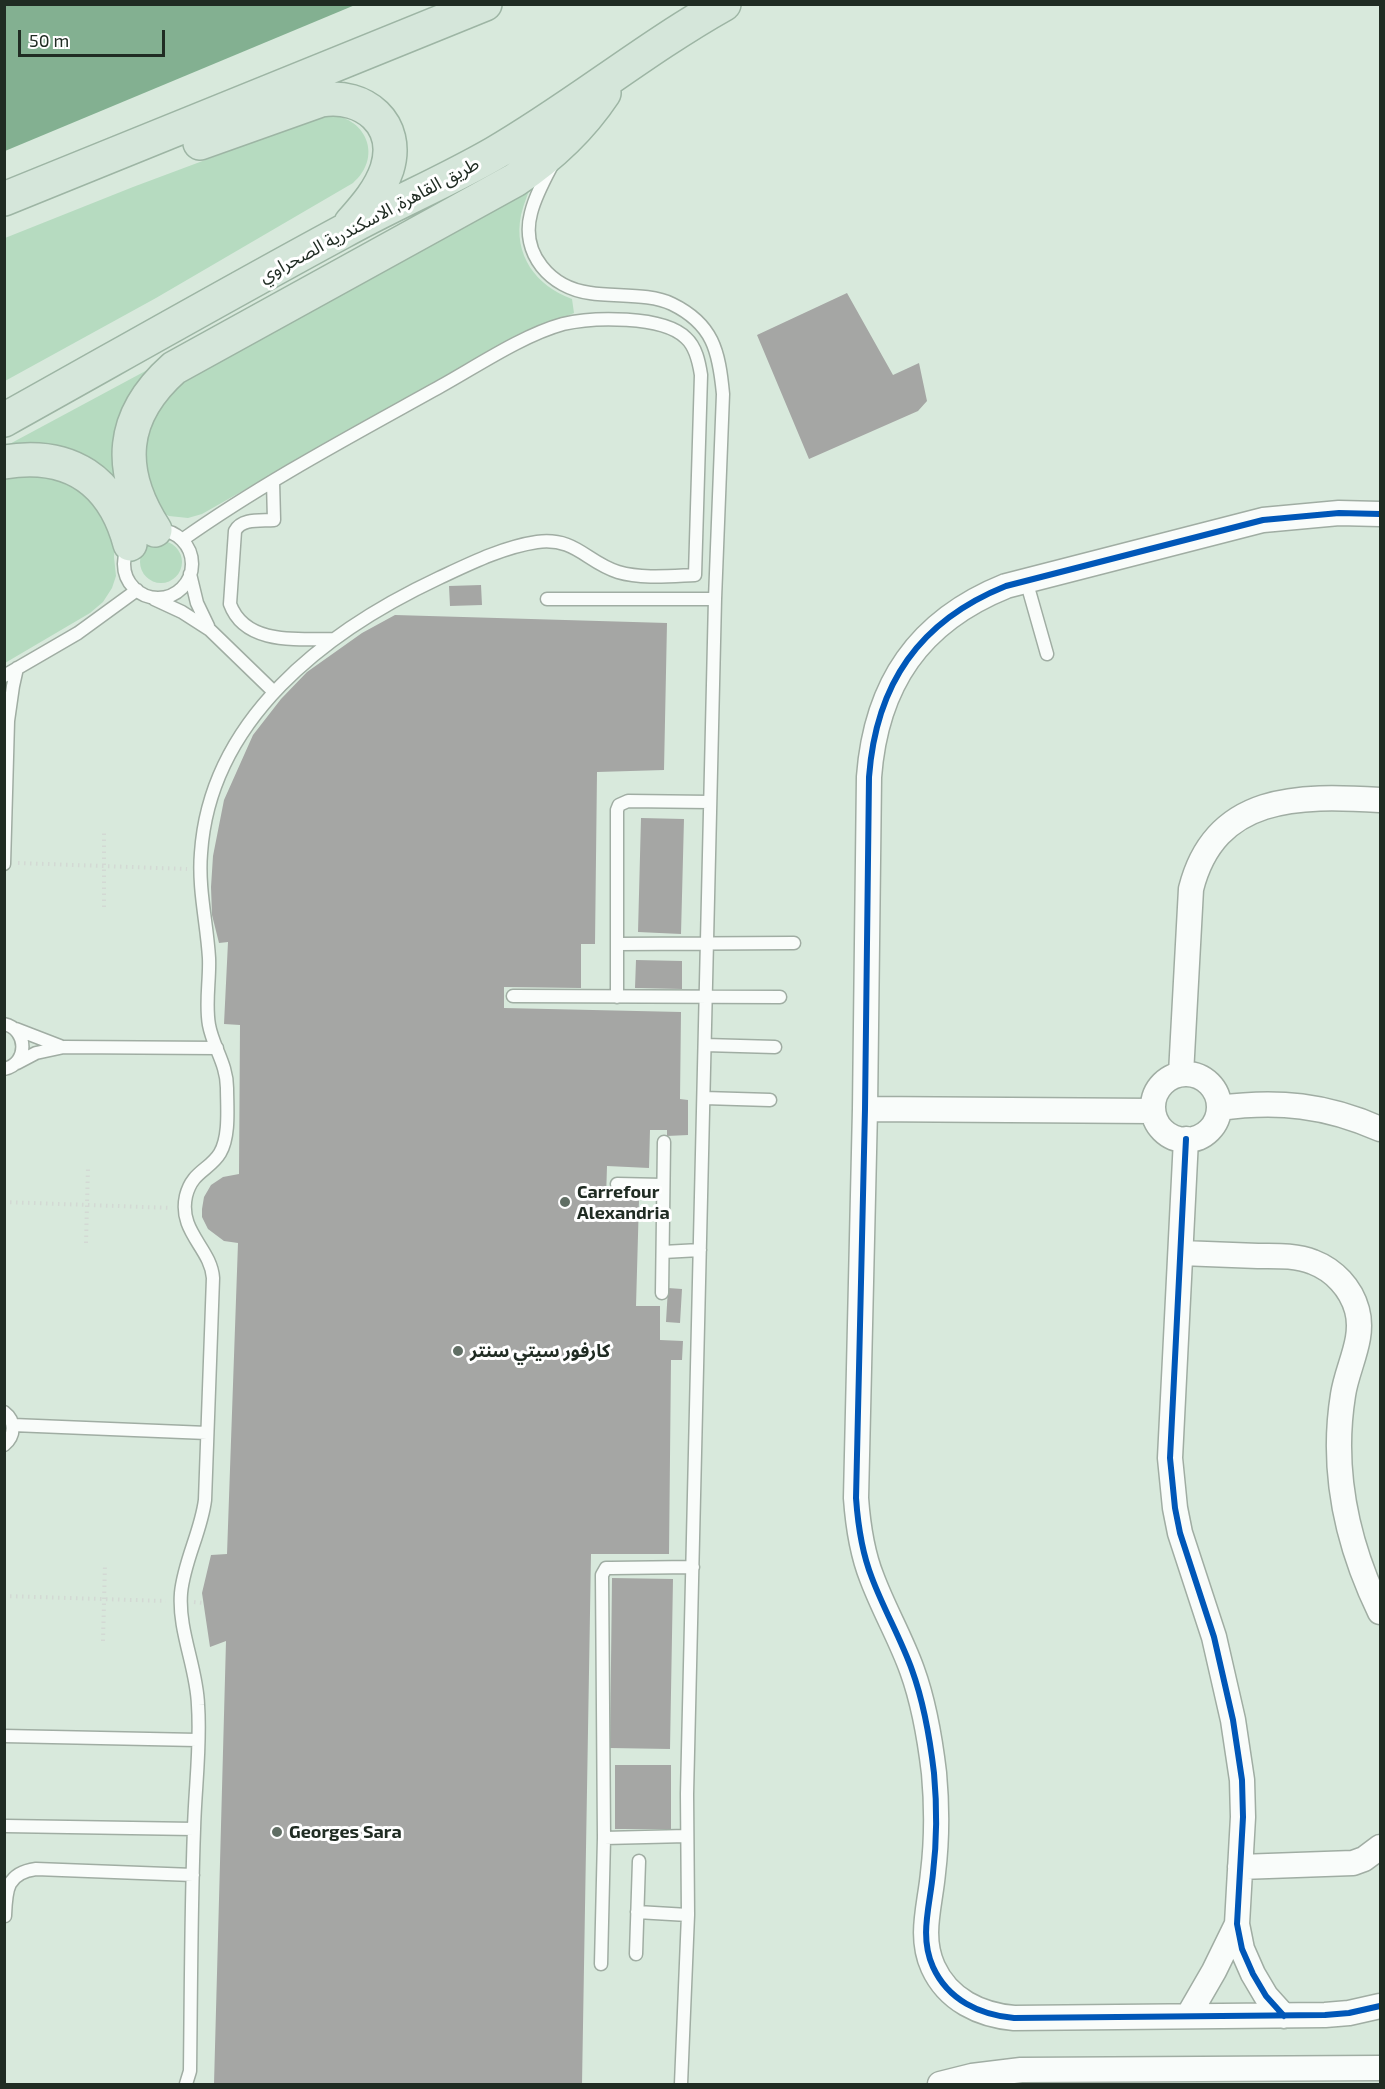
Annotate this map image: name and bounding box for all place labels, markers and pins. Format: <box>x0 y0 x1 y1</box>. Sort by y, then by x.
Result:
place label: Carrefour Alexandria <box>577 1181 670 1224</box>
marker: Carrefour Alexandria <box>558 1195 572 1209</box>
place label: كارفور سيتي سنتر <box>470 1340 610 1362</box>
marker: كارفور سيتي سنتر <box>451 1344 465 1358</box>
place label: Georges Sara <box>289 1821 402 1843</box>
marker: Georges Sara <box>270 1825 284 1839</box>

